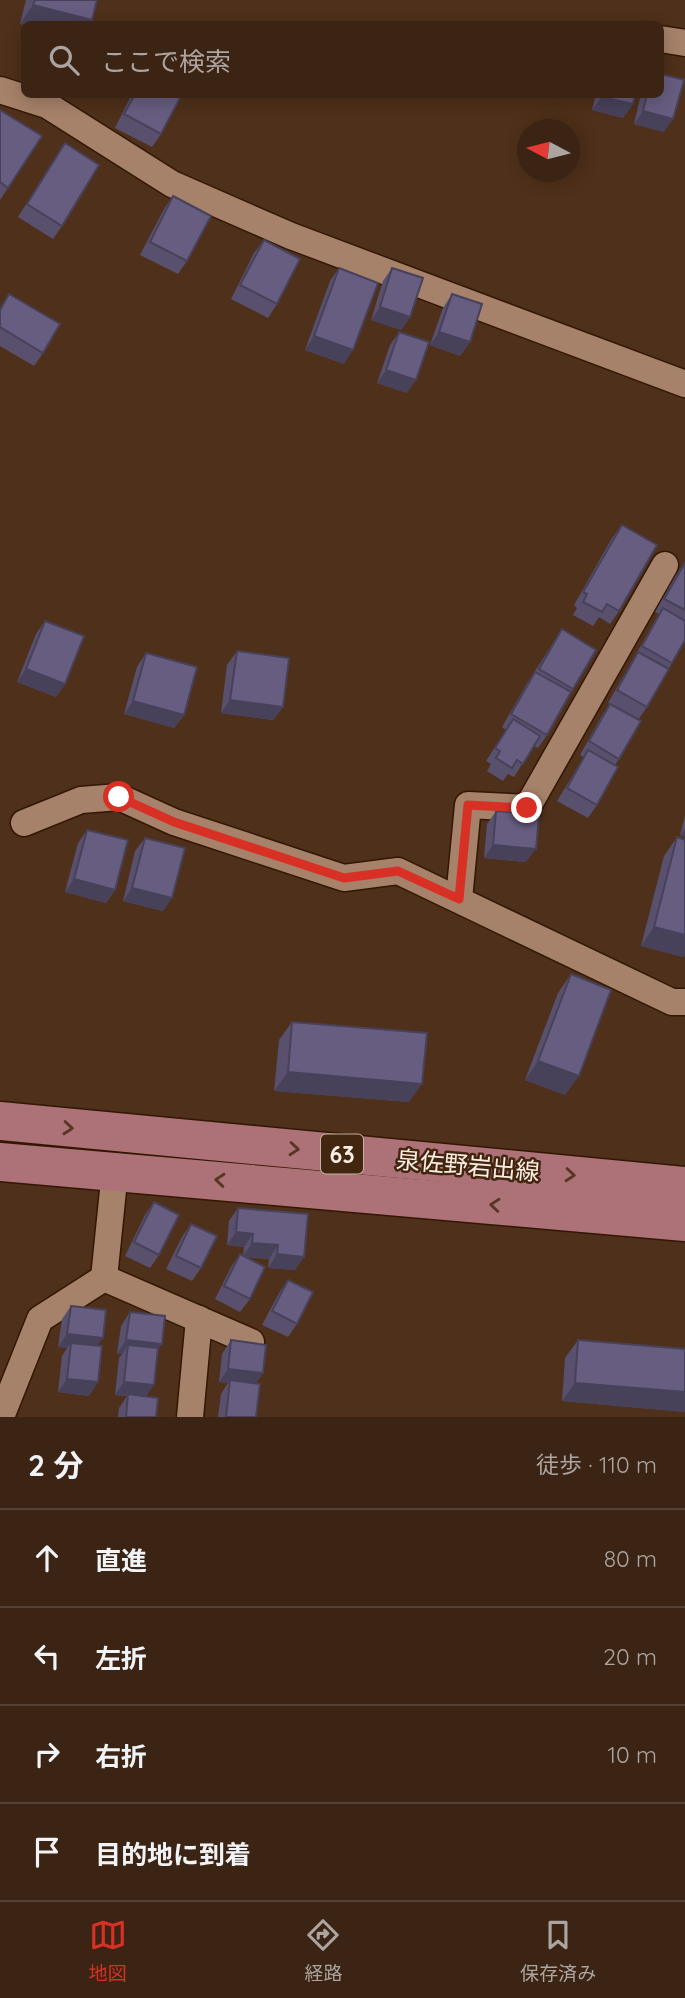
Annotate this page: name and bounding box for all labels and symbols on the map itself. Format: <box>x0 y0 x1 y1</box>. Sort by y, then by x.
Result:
north arrow <box>517 119 580 182</box>
route start <box>103 781 134 812</box>
route end <box>511 792 542 823</box>
one-way arrow <box>63 1120 74 1135</box>
road number: 63 <box>321 1134 363 1174</box>
one-way arrow <box>289 1141 300 1156</box>
street label: 泉佐野岩出線 <box>395 1144 541 1186</box>
one-way arrow <box>565 1167 576 1182</box>
one-way arrow <box>214 1173 225 1188</box>
one-way arrow <box>489 1198 500 1213</box>

